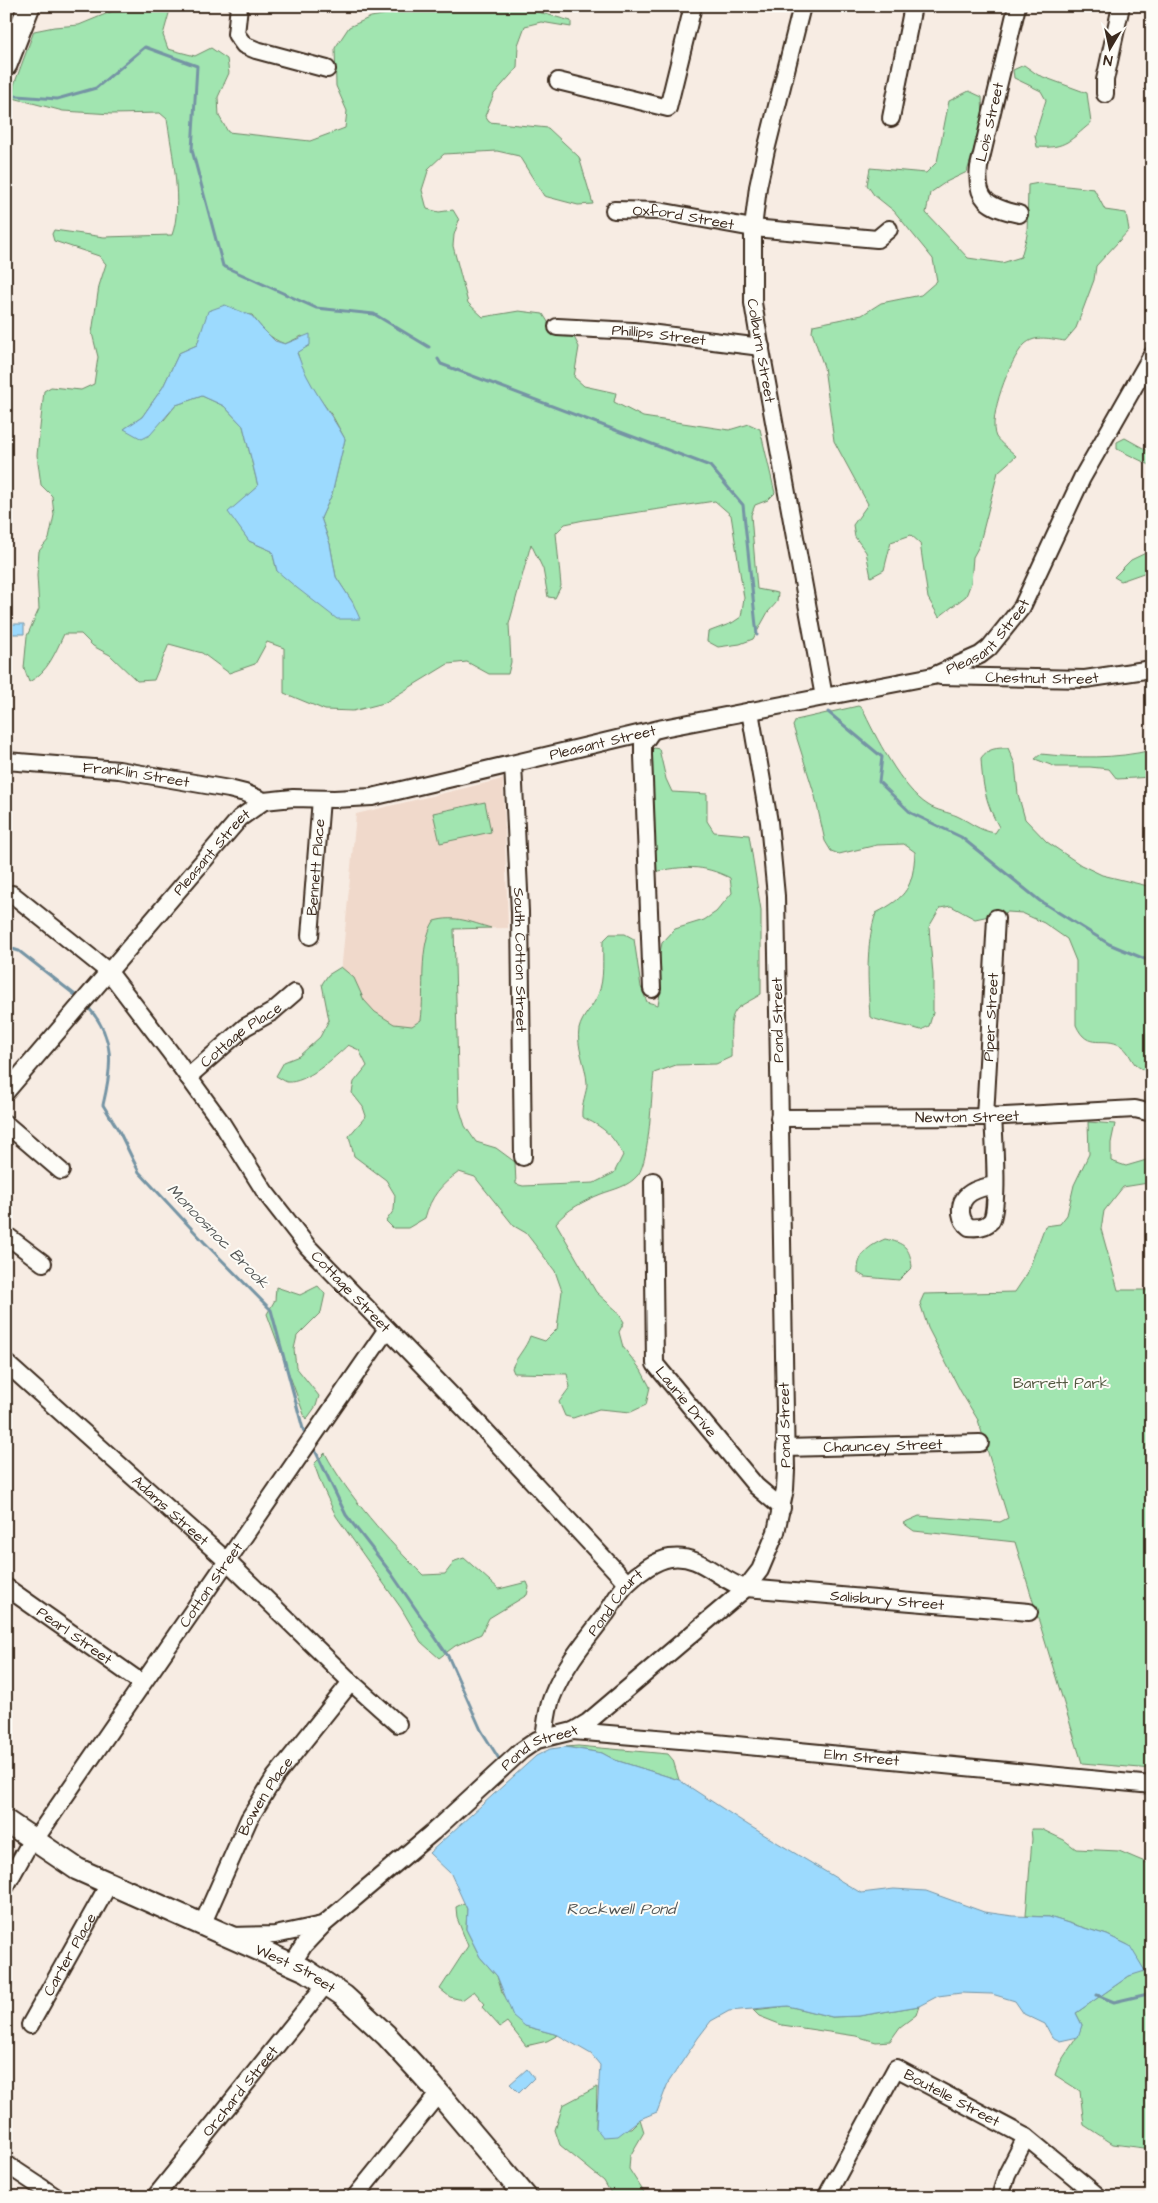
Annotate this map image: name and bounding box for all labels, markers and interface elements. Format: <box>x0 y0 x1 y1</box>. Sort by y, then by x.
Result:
north arrow <box>1086 22 1136 72</box>
text: N <box>1102 49 1114 70</box>
street label: Lois Street <box>971 80 1009 164</box>
street label: Oxford Street <box>632 200 736 235</box>
street label: Colburn Street <box>742 297 781 405</box>
street label: Phillips Street <box>611 319 707 350</box>
street label: Pleasant Street <box>942 595 1035 680</box>
street label: Chestnut Street <box>985 666 1100 689</box>
street label: Pleasant Street <box>547 720 658 765</box>
street label: Franklin Street <box>82 757 191 792</box>
street label: Pleasant Street <box>168 804 254 900</box>
street label: Bennett Place <box>301 818 330 917</box>
street label: South Cotton Street <box>508 887 532 1032</box>
street label: Piper Street <box>978 972 1003 1062</box>
street label: Pond Street <box>767 977 789 1063</box>
street label: Cottage Place <box>195 997 287 1072</box>
street label: Newton Street <box>915 1105 1020 1128</box>
water label: Monoosnoc Brook <box>162 1179 275 1294</box>
street label: Cottage Street <box>306 1246 396 1337</box>
street label: Laurie Drive <box>651 1362 722 1442</box>
park label: Barrett Park <box>1013 1373 1109 1394</box>
street label: Pond Street <box>774 1382 796 1468</box>
street label: Chauncey Street <box>823 1433 943 1458</box>
street label: Adams Street <box>128 1470 214 1551</box>
street label: Cotton Street <box>174 1538 248 1632</box>
street label: Pond Court <box>582 1564 647 1640</box>
street label: Salisbury Street <box>829 1585 945 1615</box>
street label: Pearl Street <box>32 1601 117 1669</box>
street label: Pond Street <box>496 1720 582 1775</box>
street label: Elm Street <box>823 1743 900 1771</box>
street label: Bowen Place <box>233 1752 298 1839</box>
water label: Rockwell Pond <box>567 1898 678 1920</box>
street label: Carter Place <box>38 1909 101 2000</box>
street label: West Street <box>252 1939 340 1998</box>
street label: Orchard Street <box>197 2041 283 2141</box>
street label: Boutelle Street <box>900 2063 1004 2132</box>

